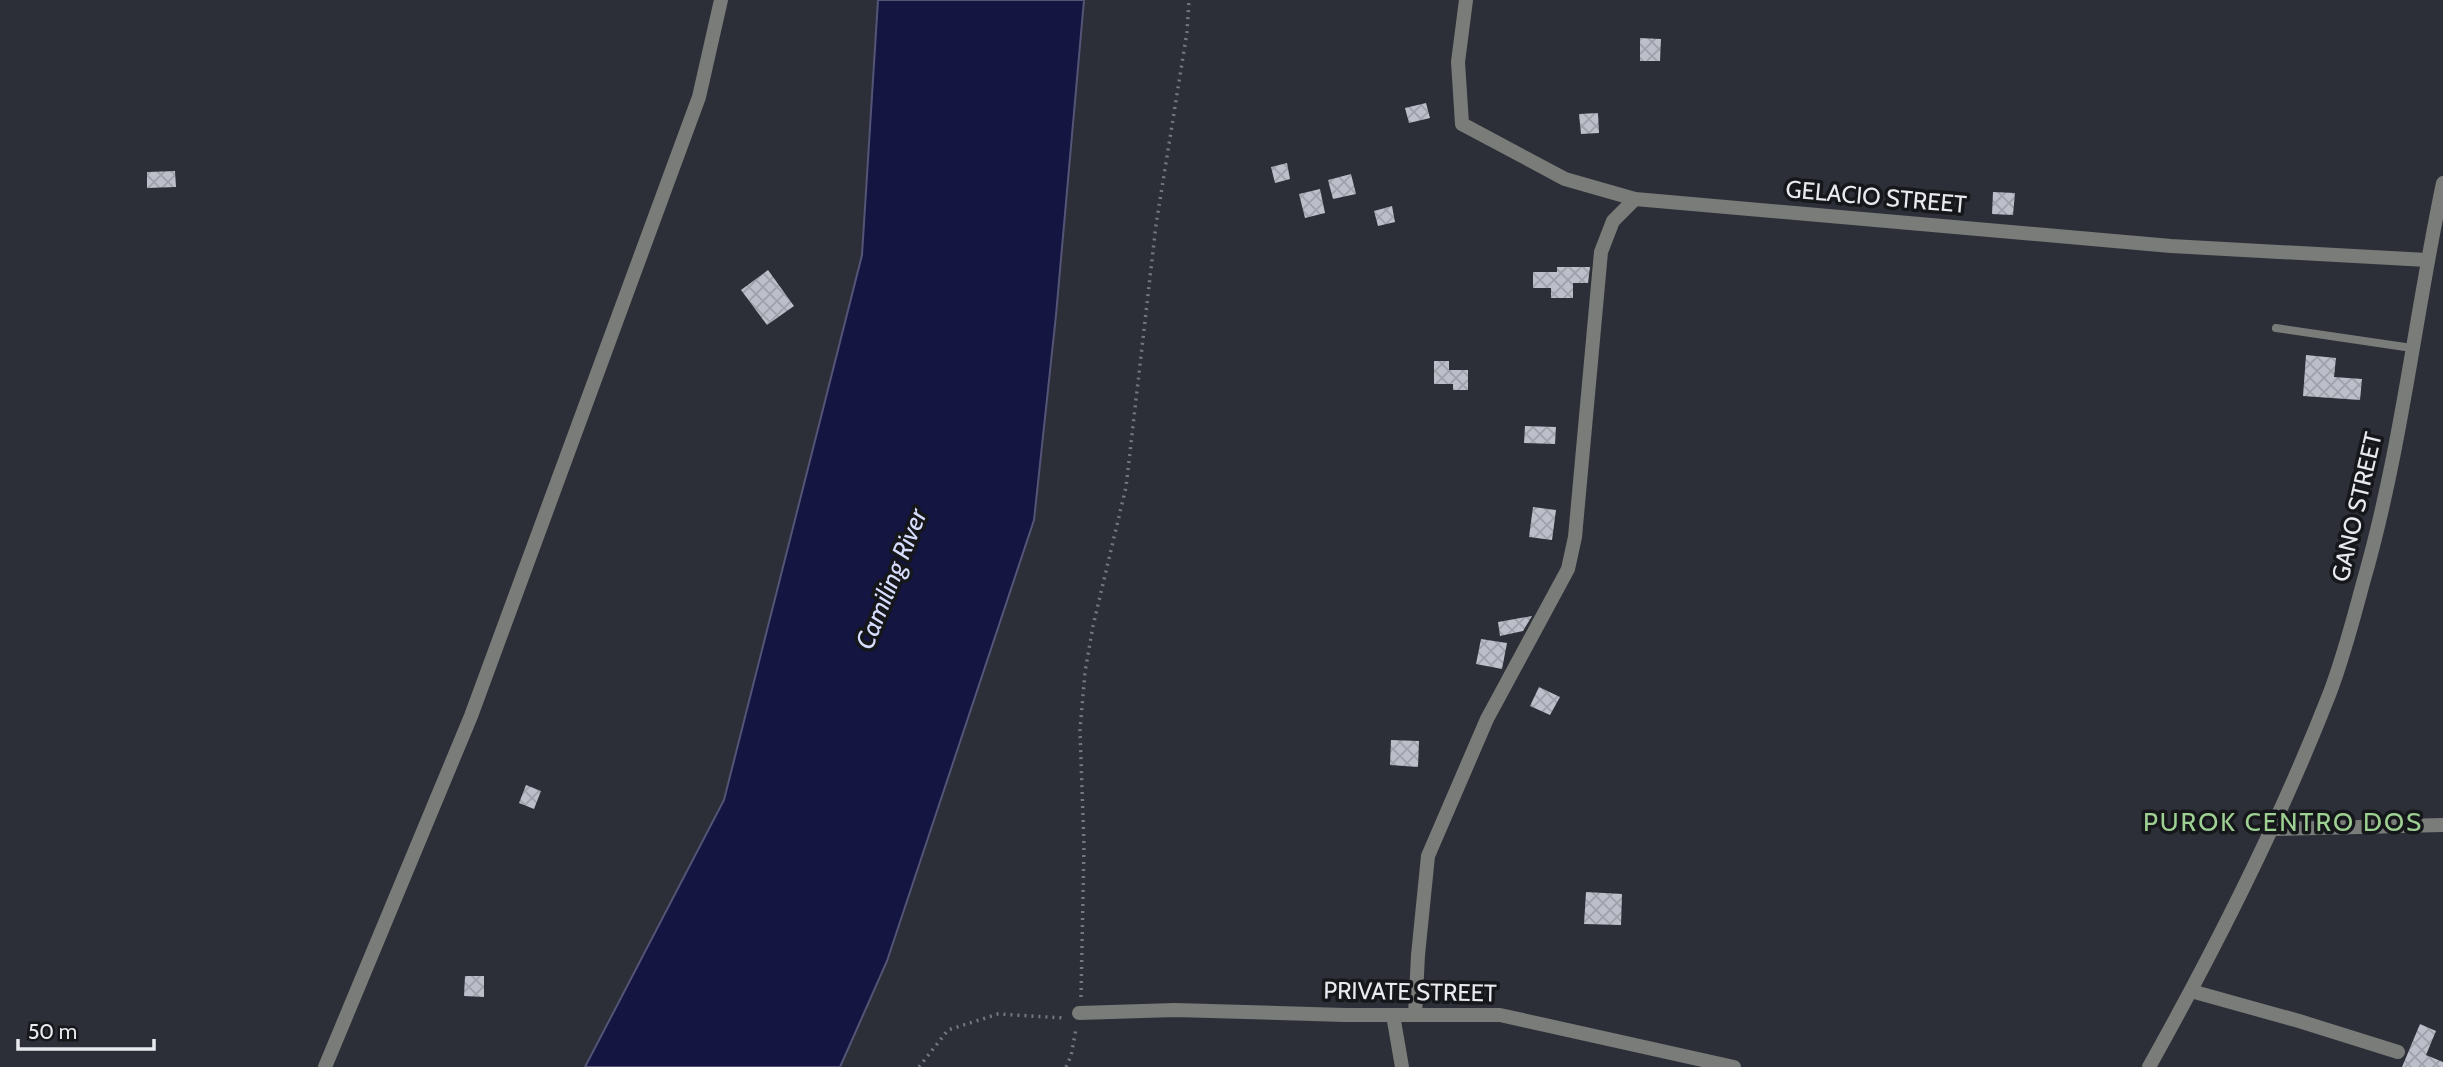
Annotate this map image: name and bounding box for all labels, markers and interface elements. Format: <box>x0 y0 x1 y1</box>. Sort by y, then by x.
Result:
street label: GELACIO STREET <box>1784 174 1968 219</box>
street label: GANO STREET <box>2325 429 2388 584</box>
water label: Camiling River <box>848 503 934 654</box>
district label: PUROK CENTRO DOS <box>2143 806 2423 838</box>
street label: PRIVATE STREET <box>1323 975 1497 1008</box>
scale bar <box>18 1007 154 1052</box>
text: 50 m <box>28 1019 77 1044</box>

